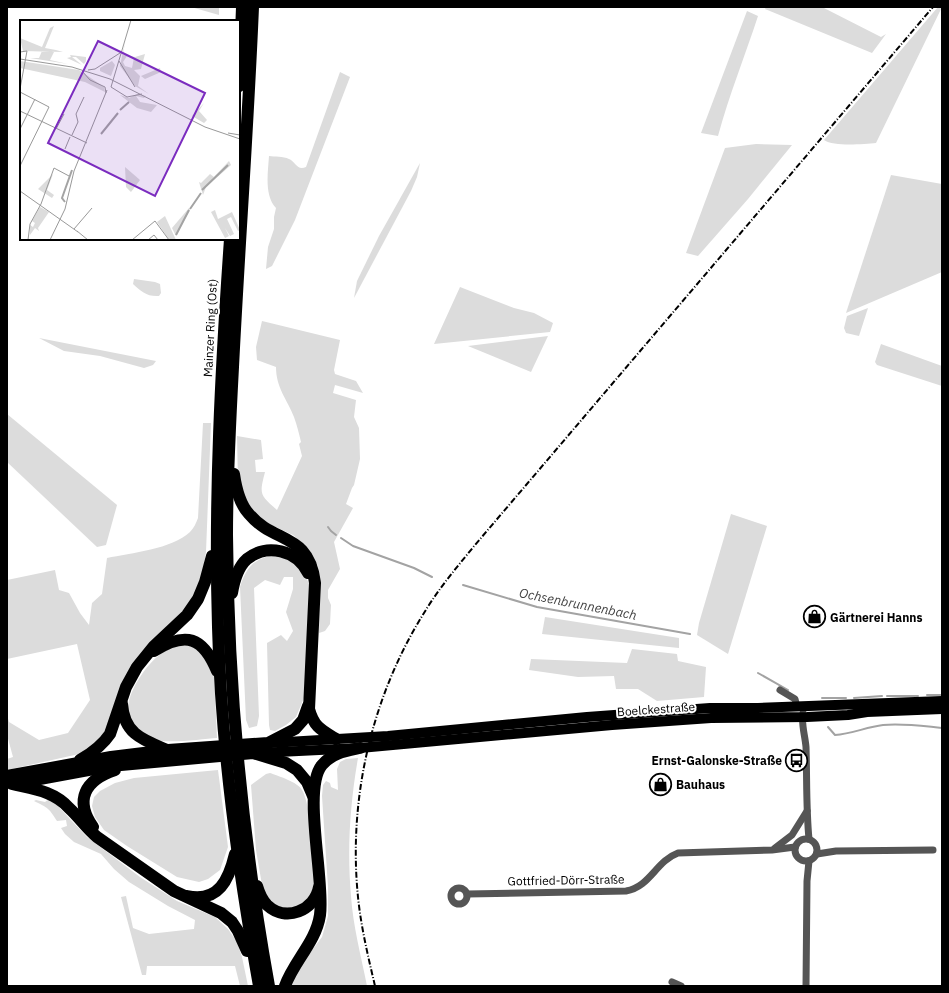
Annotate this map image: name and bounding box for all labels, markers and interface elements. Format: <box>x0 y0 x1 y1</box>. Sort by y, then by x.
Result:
inset map <box>20 20 240 240</box>
street label: Mainzer Ring (Ost) <box>200 278 220 378</box>
water label: Ochsenbrunnenbach <box>518 584 638 624</box>
shop icon: Gärtnerei Hanns <box>801 604 827 630</box>
place label: Gärtnerei Hanns <box>830 610 923 625</box>
street label: Boelckestraße <box>616 699 696 719</box>
bus stop icon: Ernst-Galonske-Straße <box>784 747 810 773</box>
place label: Ernst-Galonske-Straße <box>652 753 782 768</box>
shop icon: Bauhaus <box>647 771 673 797</box>
place label: Bauhaus <box>676 777 725 792</box>
street label: Gottfried-Dörr-Straße <box>507 871 625 889</box>

